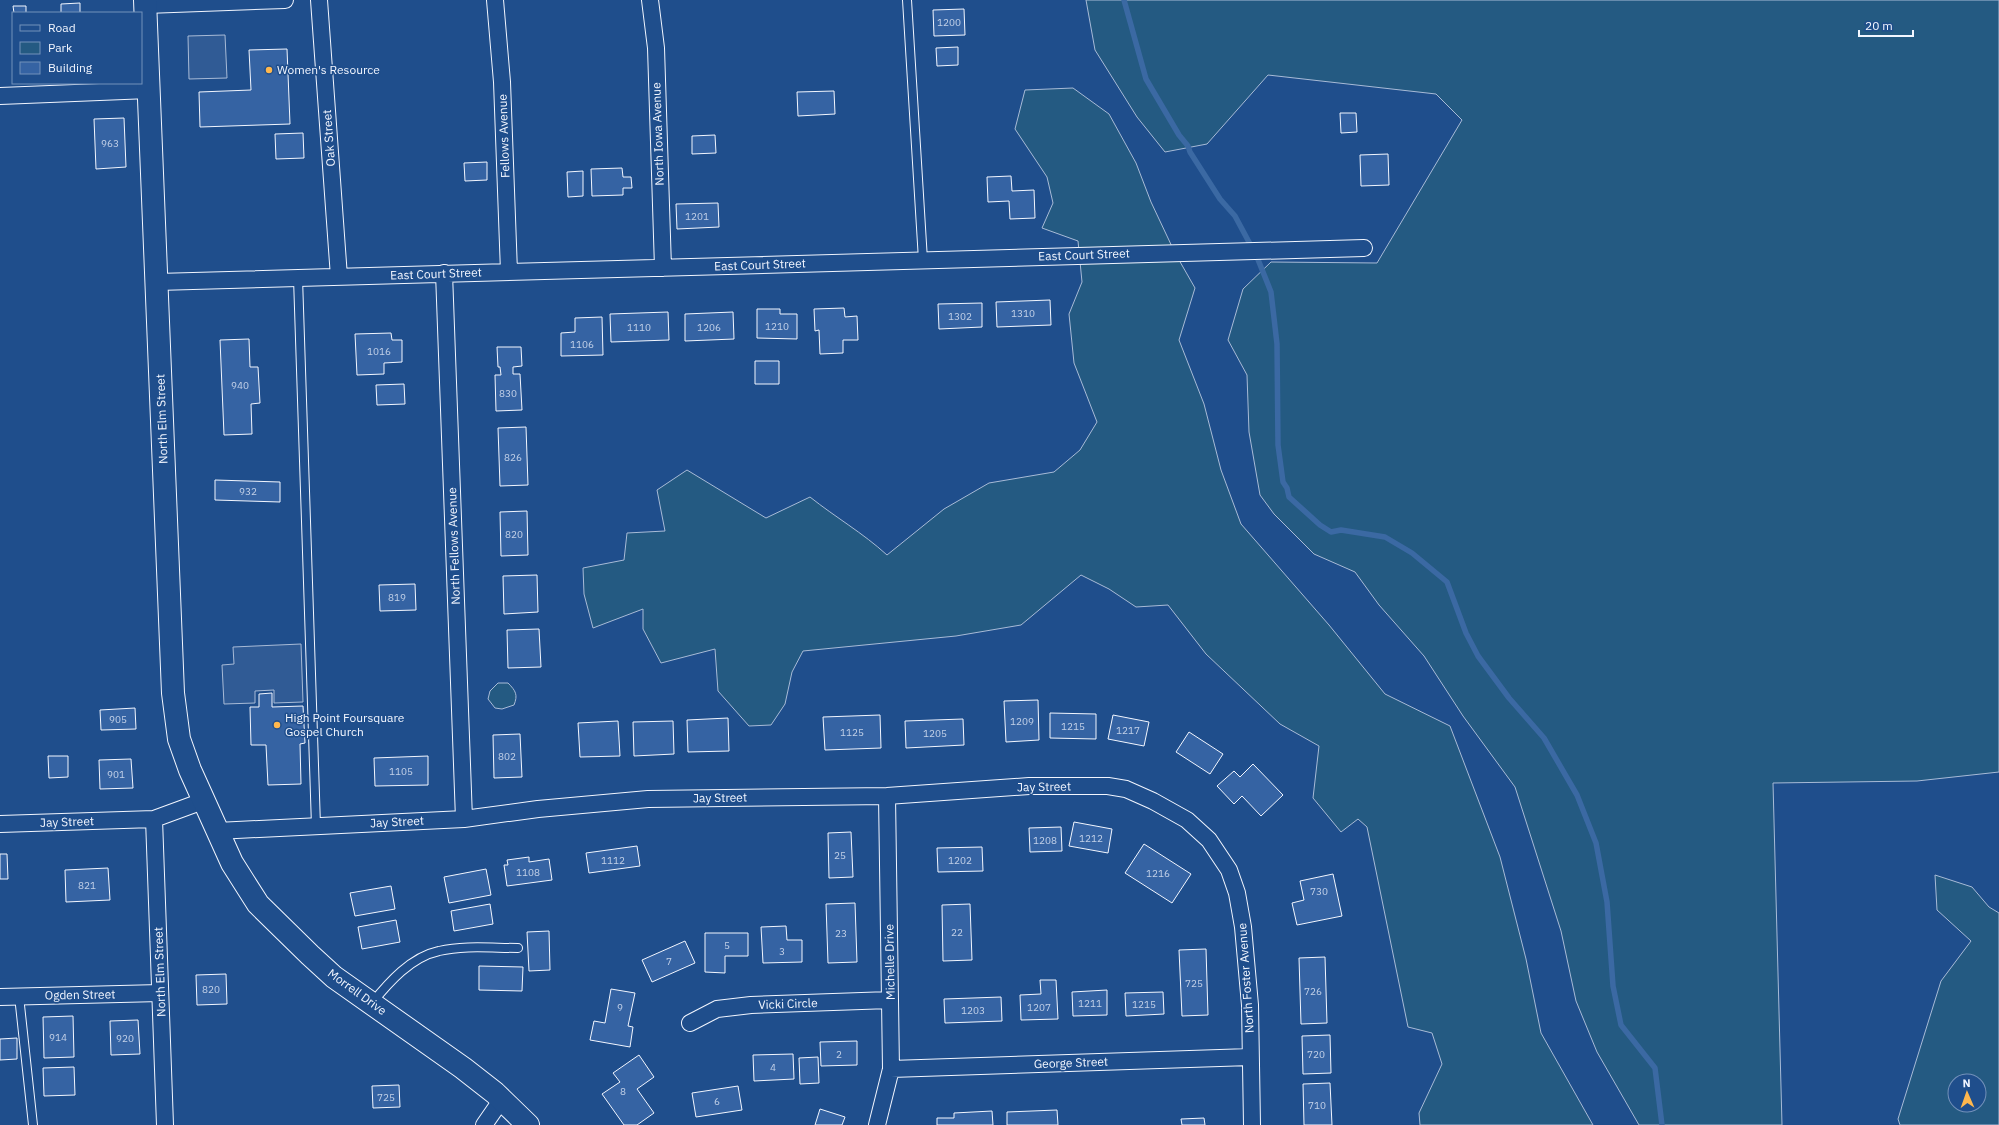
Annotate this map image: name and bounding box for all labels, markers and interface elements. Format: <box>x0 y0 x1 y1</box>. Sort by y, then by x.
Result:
legend <box>12 12 142 84</box>
scale bar <box>1859 12 1913 38</box>
house number: 1200 <box>937 16 961 29</box>
text: 20 m <box>1865 18 1893 33</box>
text: Road <box>48 20 76 35</box>
text: Park <box>48 40 73 55</box>
text: Building <box>48 60 93 75</box>
place label: Women's Resource <box>277 62 380 77</box>
marker: Women's Resource <box>264 65 274 75</box>
street label: North Iowa Avenue <box>648 82 667 186</box>
street label: Fellows Avenue <box>495 93 512 178</box>
street label: Oak Street <box>319 109 338 167</box>
house number: 963 <box>101 137 119 150</box>
house number: 1201 <box>685 210 709 223</box>
street label: East Court Street <box>1038 245 1130 264</box>
street label: East Court Street <box>714 255 806 274</box>
street label: East Court Street <box>390 264 482 283</box>
house number: 1310 <box>1011 307 1035 320</box>
house number: 1302 <box>948 310 972 323</box>
house number: 1210 <box>765 320 789 333</box>
house number: 1110 <box>627 321 651 334</box>
house number: 1206 <box>697 321 721 334</box>
house number: 1106 <box>570 338 594 351</box>
house number: 1016 <box>367 345 391 358</box>
street label: North Elm Street <box>152 374 171 464</box>
house number: 940 <box>231 379 249 392</box>
house number: 830 <box>499 387 517 400</box>
house number: 826 <box>504 451 522 464</box>
house number: 932 <box>239 485 257 498</box>
street label: North Fellows Avenue <box>444 487 463 605</box>
house number: 820 <box>505 528 523 541</box>
house number: 819 <box>388 591 406 604</box>
place label: High Point Foursquare Gospel Church <box>285 710 405 739</box>
house number: 905 <box>109 713 127 726</box>
house number: 1209 <box>1010 715 1034 728</box>
marker: High Point Foursquare Gospel Church <box>272 720 282 730</box>
house number: 1215 <box>1061 720 1085 733</box>
house number: 1217 <box>1116 724 1140 737</box>
house number: 1125 <box>840 726 864 739</box>
house number: 1205 <box>923 727 947 740</box>
house number: 802 <box>498 750 516 763</box>
house number: 1105 <box>389 765 413 778</box>
house number: 901 <box>107 768 125 781</box>
street label: Jay Street <box>1017 779 1071 794</box>
street label: Jay Street <box>693 790 747 805</box>
street label: Jay Street <box>40 813 94 830</box>
street label: Jay Street <box>370 813 424 830</box>
house number: 1212 <box>1079 832 1103 845</box>
house number: 1208 <box>1033 834 1057 847</box>
house number: 25 <box>834 849 846 862</box>
house number: 1112 <box>601 854 625 867</box>
house number: 1202 <box>948 854 972 867</box>
house number: 1108 <box>516 866 540 879</box>
house number: 1216 <box>1146 867 1170 880</box>
house number: 821 <box>78 879 96 892</box>
house number: 730 <box>1310 885 1328 898</box>
street label: North Foster Avenue <box>1234 922 1257 1034</box>
street label: Michelle Drive <box>881 924 898 1000</box>
house number: 22 <box>951 926 963 939</box>
street label: North Elm Street <box>150 927 169 1017</box>
house number: 23 <box>835 927 847 940</box>
house number: 5 <box>724 939 730 952</box>
house number: 3 <box>779 945 785 958</box>
house number: 7 <box>666 955 672 968</box>
street label: Morrell Drive <box>325 965 390 1018</box>
house number: 725 <box>1185 977 1203 990</box>
house number: 820 <box>202 983 220 996</box>
house number: 726 <box>1304 985 1322 998</box>
street label: Ogden Street <box>44 986 116 1003</box>
street label: Vicki Circle <box>758 995 818 1012</box>
house number: 1211 <box>1078 997 1102 1010</box>
house number: 1215 <box>1132 998 1156 1011</box>
house number: 9 <box>617 1001 623 1014</box>
house number: 1207 <box>1027 1001 1051 1014</box>
house number: 1203 <box>961 1004 985 1017</box>
house number: 914 <box>49 1031 67 1044</box>
house number: 920 <box>116 1032 134 1045</box>
house number: 2 <box>836 1048 842 1061</box>
house number: 720 <box>1307 1048 1325 1061</box>
street label: George Street <box>1034 1054 1108 1071</box>
house number: 4 <box>770 1061 776 1074</box>
north arrow <box>1947 1073 1987 1113</box>
text: N <box>1962 1076 1971 1090</box>
house number: 8 <box>620 1085 626 1098</box>
house number: 725 <box>377 1091 395 1104</box>
house number: 6 <box>714 1095 720 1108</box>
house number: 710 <box>1308 1099 1326 1112</box>

